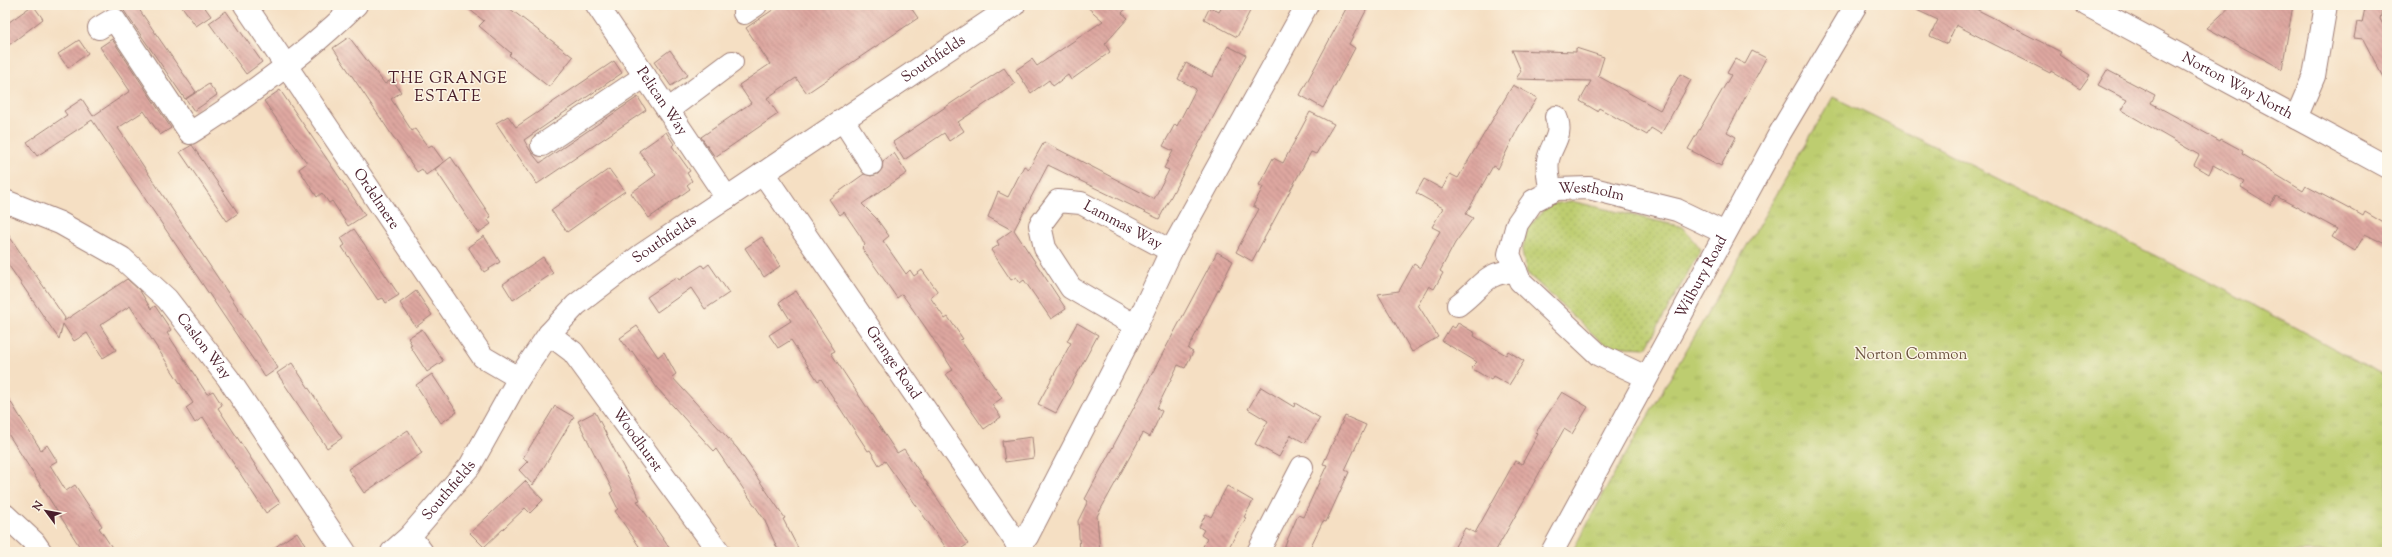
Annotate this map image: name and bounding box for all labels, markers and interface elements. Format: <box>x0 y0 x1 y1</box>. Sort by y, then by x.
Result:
street label: Southfields <box>897 30 970 88</box>
street label: Norton Way North <box>2178 48 2297 125</box>
street label: Pelican Way <box>631 63 693 140</box>
district label: THE GRANGE ESTATE <box>388 68 508 109</box>
street label: Ordelmere <box>348 164 404 234</box>
street label: Westholm <box>1558 177 1627 207</box>
street label: Lammas Way <box>1080 196 1166 255</box>
street label: Southfields <box>628 210 701 269</box>
street label: Wilbury Road <box>1671 232 1733 322</box>
street label: Caslon Way <box>171 309 236 384</box>
street label: Grange Road <box>860 322 926 404</box>
park label: Norton Common <box>1855 345 1967 366</box>
street label: Woodhurst <box>607 404 668 476</box>
street label: Southfields <box>417 457 481 525</box>
north arrow <box>26 491 66 531</box>
text: N <box>29 498 48 515</box>

